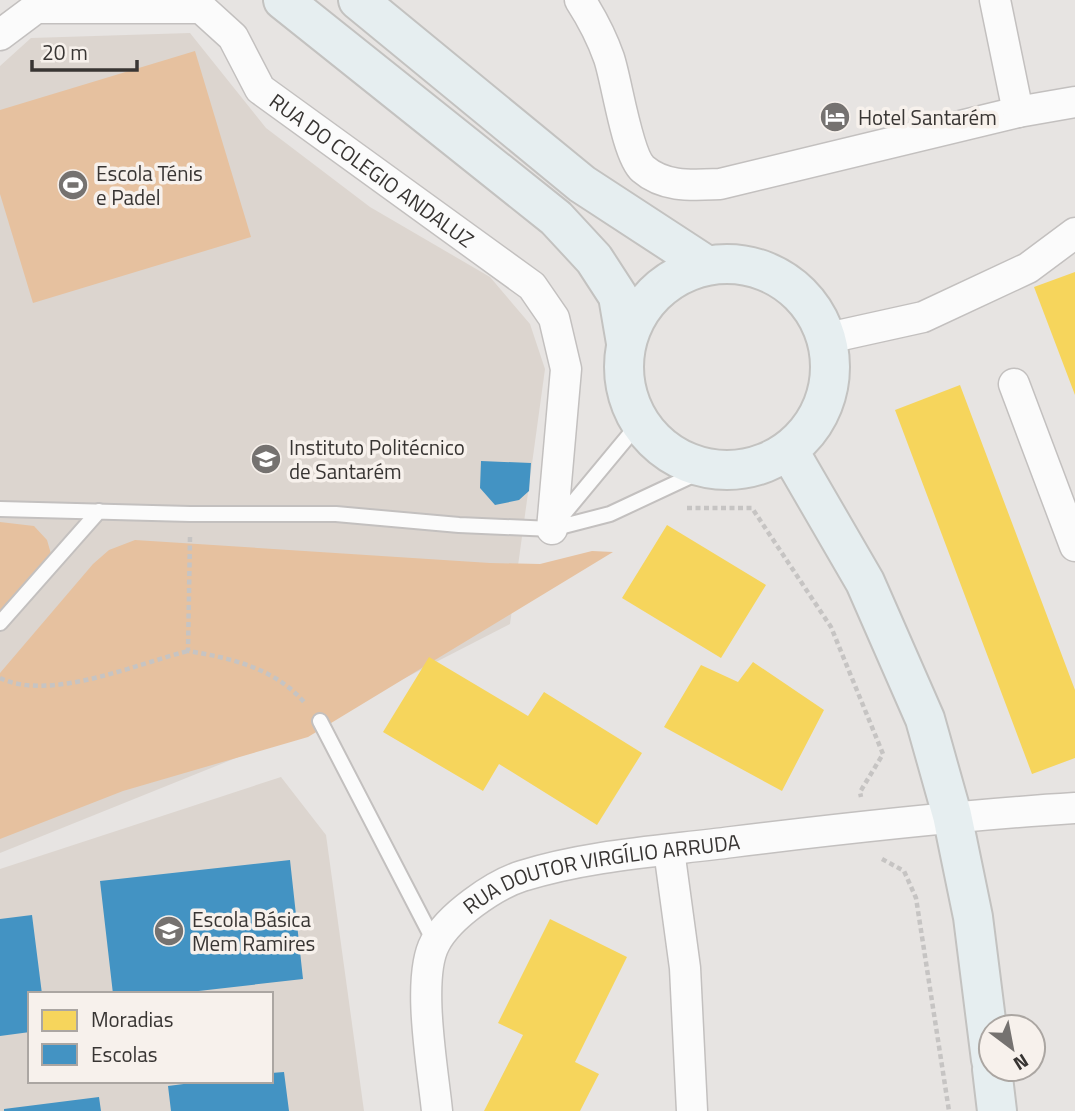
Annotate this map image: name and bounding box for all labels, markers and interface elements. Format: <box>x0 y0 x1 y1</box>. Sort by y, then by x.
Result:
scale bar <box>32 28 136 72</box>
text: 20 m <box>42 36 88 68</box>
street label: RUA DO COLEGIO ANDALUZ <box>263 85 481 255</box>
hotel icon: Hotel Santarém <box>818 100 852 134</box>
place label: Hotel Santarém <box>858 101 997 133</box>
place label: Escola Ténis e Padel <box>96 157 203 213</box>
sports icon: Escola Ténis e Padel <box>56 168 90 202</box>
place label: Instituto Politécnico de Santarém <box>289 431 465 487</box>
school or university icon: Instituto Politécnico de Santarém <box>249 442 283 476</box>
street label: RUA DOUTOR VIRGÍLIO ARRUDA <box>456 825 742 921</box>
place label: Escola Básica Mem Ramires <box>192 903 315 959</box>
school or university icon: Escola Básica Mem Ramires <box>152 914 186 948</box>
legend <box>28 992 273 1083</box>
text: Moradias <box>91 1003 173 1035</box>
north arrow <box>977 1013 1047 1083</box>
text: Escolas <box>91 1038 158 1070</box>
text: N <box>1008 1047 1035 1079</box>

